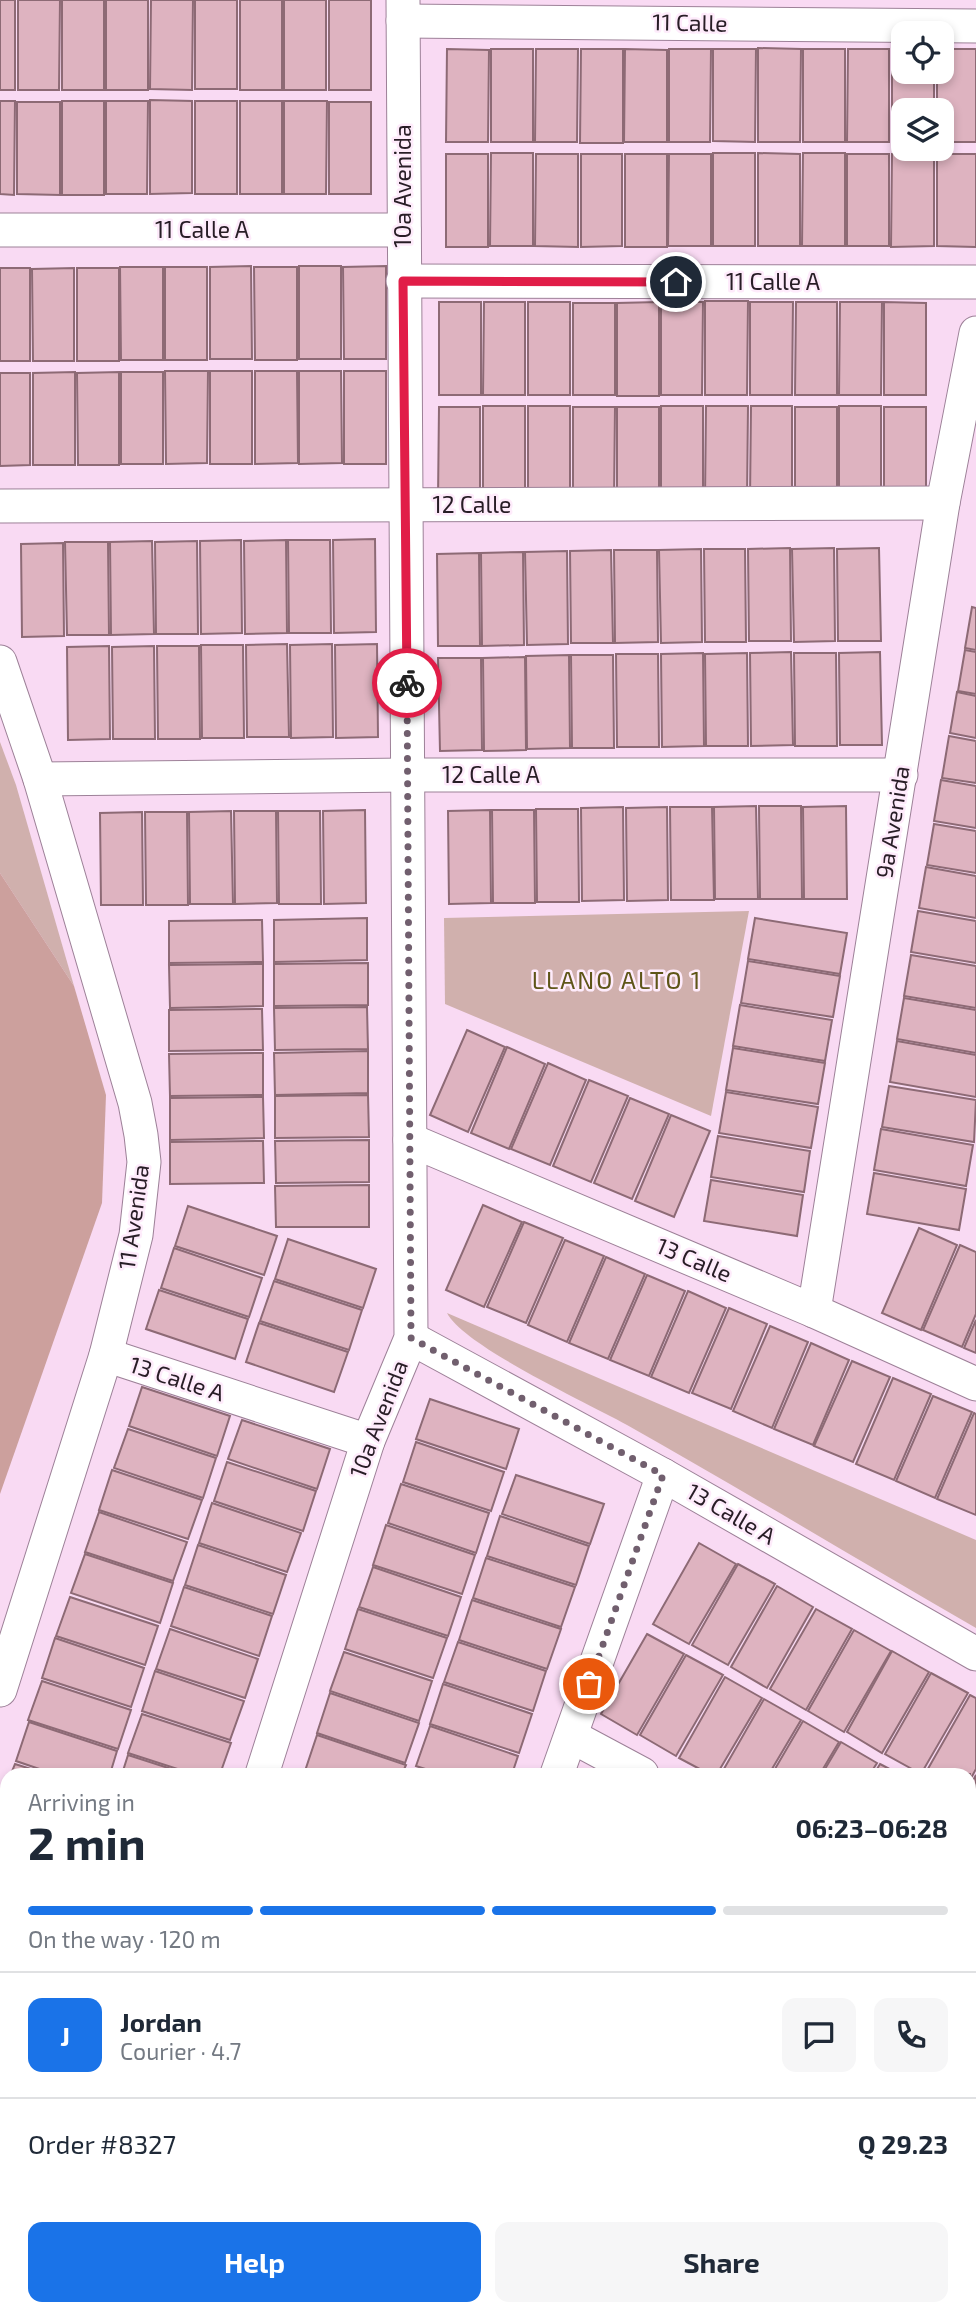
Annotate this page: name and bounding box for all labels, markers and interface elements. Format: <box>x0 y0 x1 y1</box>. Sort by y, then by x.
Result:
street label: 11 Calle <box>652 7 728 37</box>
map controls <box>891 21 954 161</box>
button: locate <box>891 21 954 84</box>
button: layers <box>891 98 954 161</box>
street label: 10a Avenida <box>388 124 416 248</box>
street label: 11 Calle A <box>155 215 250 243</box>
pin <box>646 252 706 312</box>
icon: home <box>657 263 695 301</box>
street label: 11 Calle A <box>726 267 821 295</box>
street label: 12 Calle <box>433 490 511 518</box>
courier <box>372 648 442 718</box>
icon: bike <box>388 664 426 702</box>
street label: 12 Calle A <box>442 760 541 788</box>
street label: 9a Avenida <box>869 764 915 880</box>
district label: LLANO ALTO 1 <box>532 965 702 994</box>
street label: 11 Avenida <box>112 1162 154 1271</box>
street label: 13 Calle <box>653 1231 736 1287</box>
street label: 13 Calle A <box>127 1350 229 1407</box>
street label: 10a Avenida <box>343 1356 413 1481</box>
street label: 13 Calle A <box>682 1477 781 1550</box>
pin <box>559 1654 619 1714</box>
icon: bag <box>570 1665 608 1703</box>
text: Arriving in <box>28 1788 135 1816</box>
text: 06:23–06:28 <box>795 1812 948 1843</box>
text: 2 min <box>28 1814 146 1869</box>
text: On the way · 120 m <box>28 1925 221 1953</box>
button: chat <box>782 1998 856 2072</box>
button: phone <box>874 1998 948 2072</box>
text: Jordan <box>120 2006 202 2037</box>
text: J <box>60 2020 70 2051</box>
text: Courier · 4.7 <box>120 2037 241 2065</box>
text: Order #8327 <box>28 2128 176 2159</box>
text: Q 29.23 <box>858 2128 948 2159</box>
button: Help <box>28 2222 481 2302</box>
button: Share <box>495 2222 948 2302</box>

